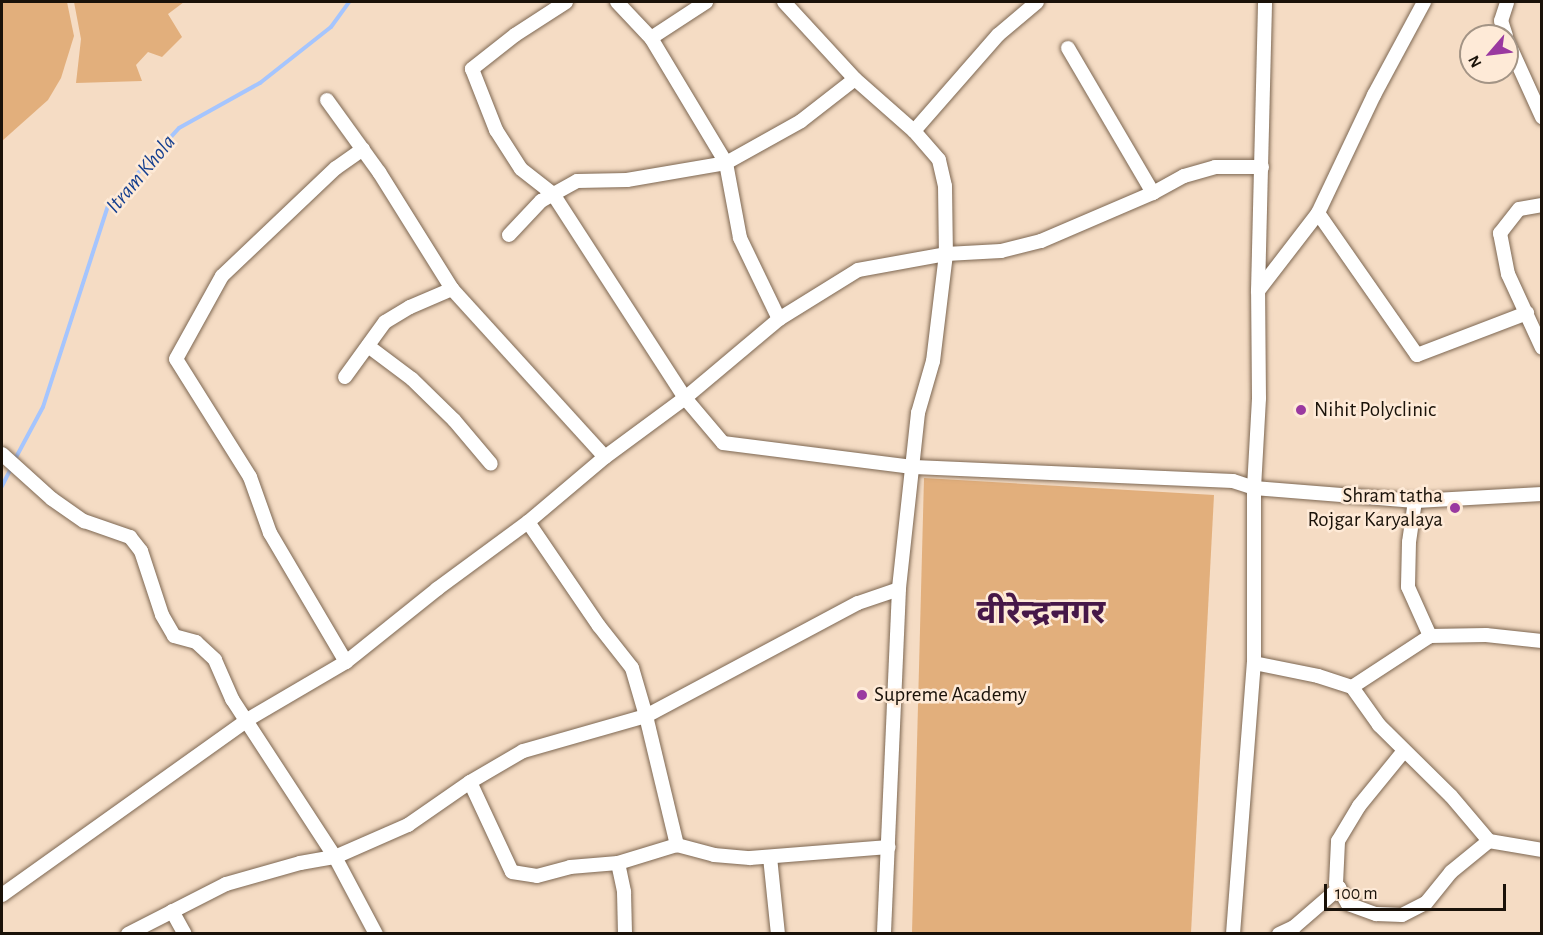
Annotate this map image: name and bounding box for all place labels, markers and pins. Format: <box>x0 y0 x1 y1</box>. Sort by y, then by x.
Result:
place label: Nihit Polyclinic <box>1314 397 1436 423</box>
marker: Nihit Polyclinic <box>1292 401 1310 419</box>
place label: Shram tatha Rojgar Karyalaya <box>1307 483 1443 533</box>
marker: Shram tatha Rojgar Karyalaya <box>1448 501 1462 515</box>
place label: Supreme Academy <box>874 682 1027 708</box>
marker: Supreme Academy <box>855 688 869 702</box>

